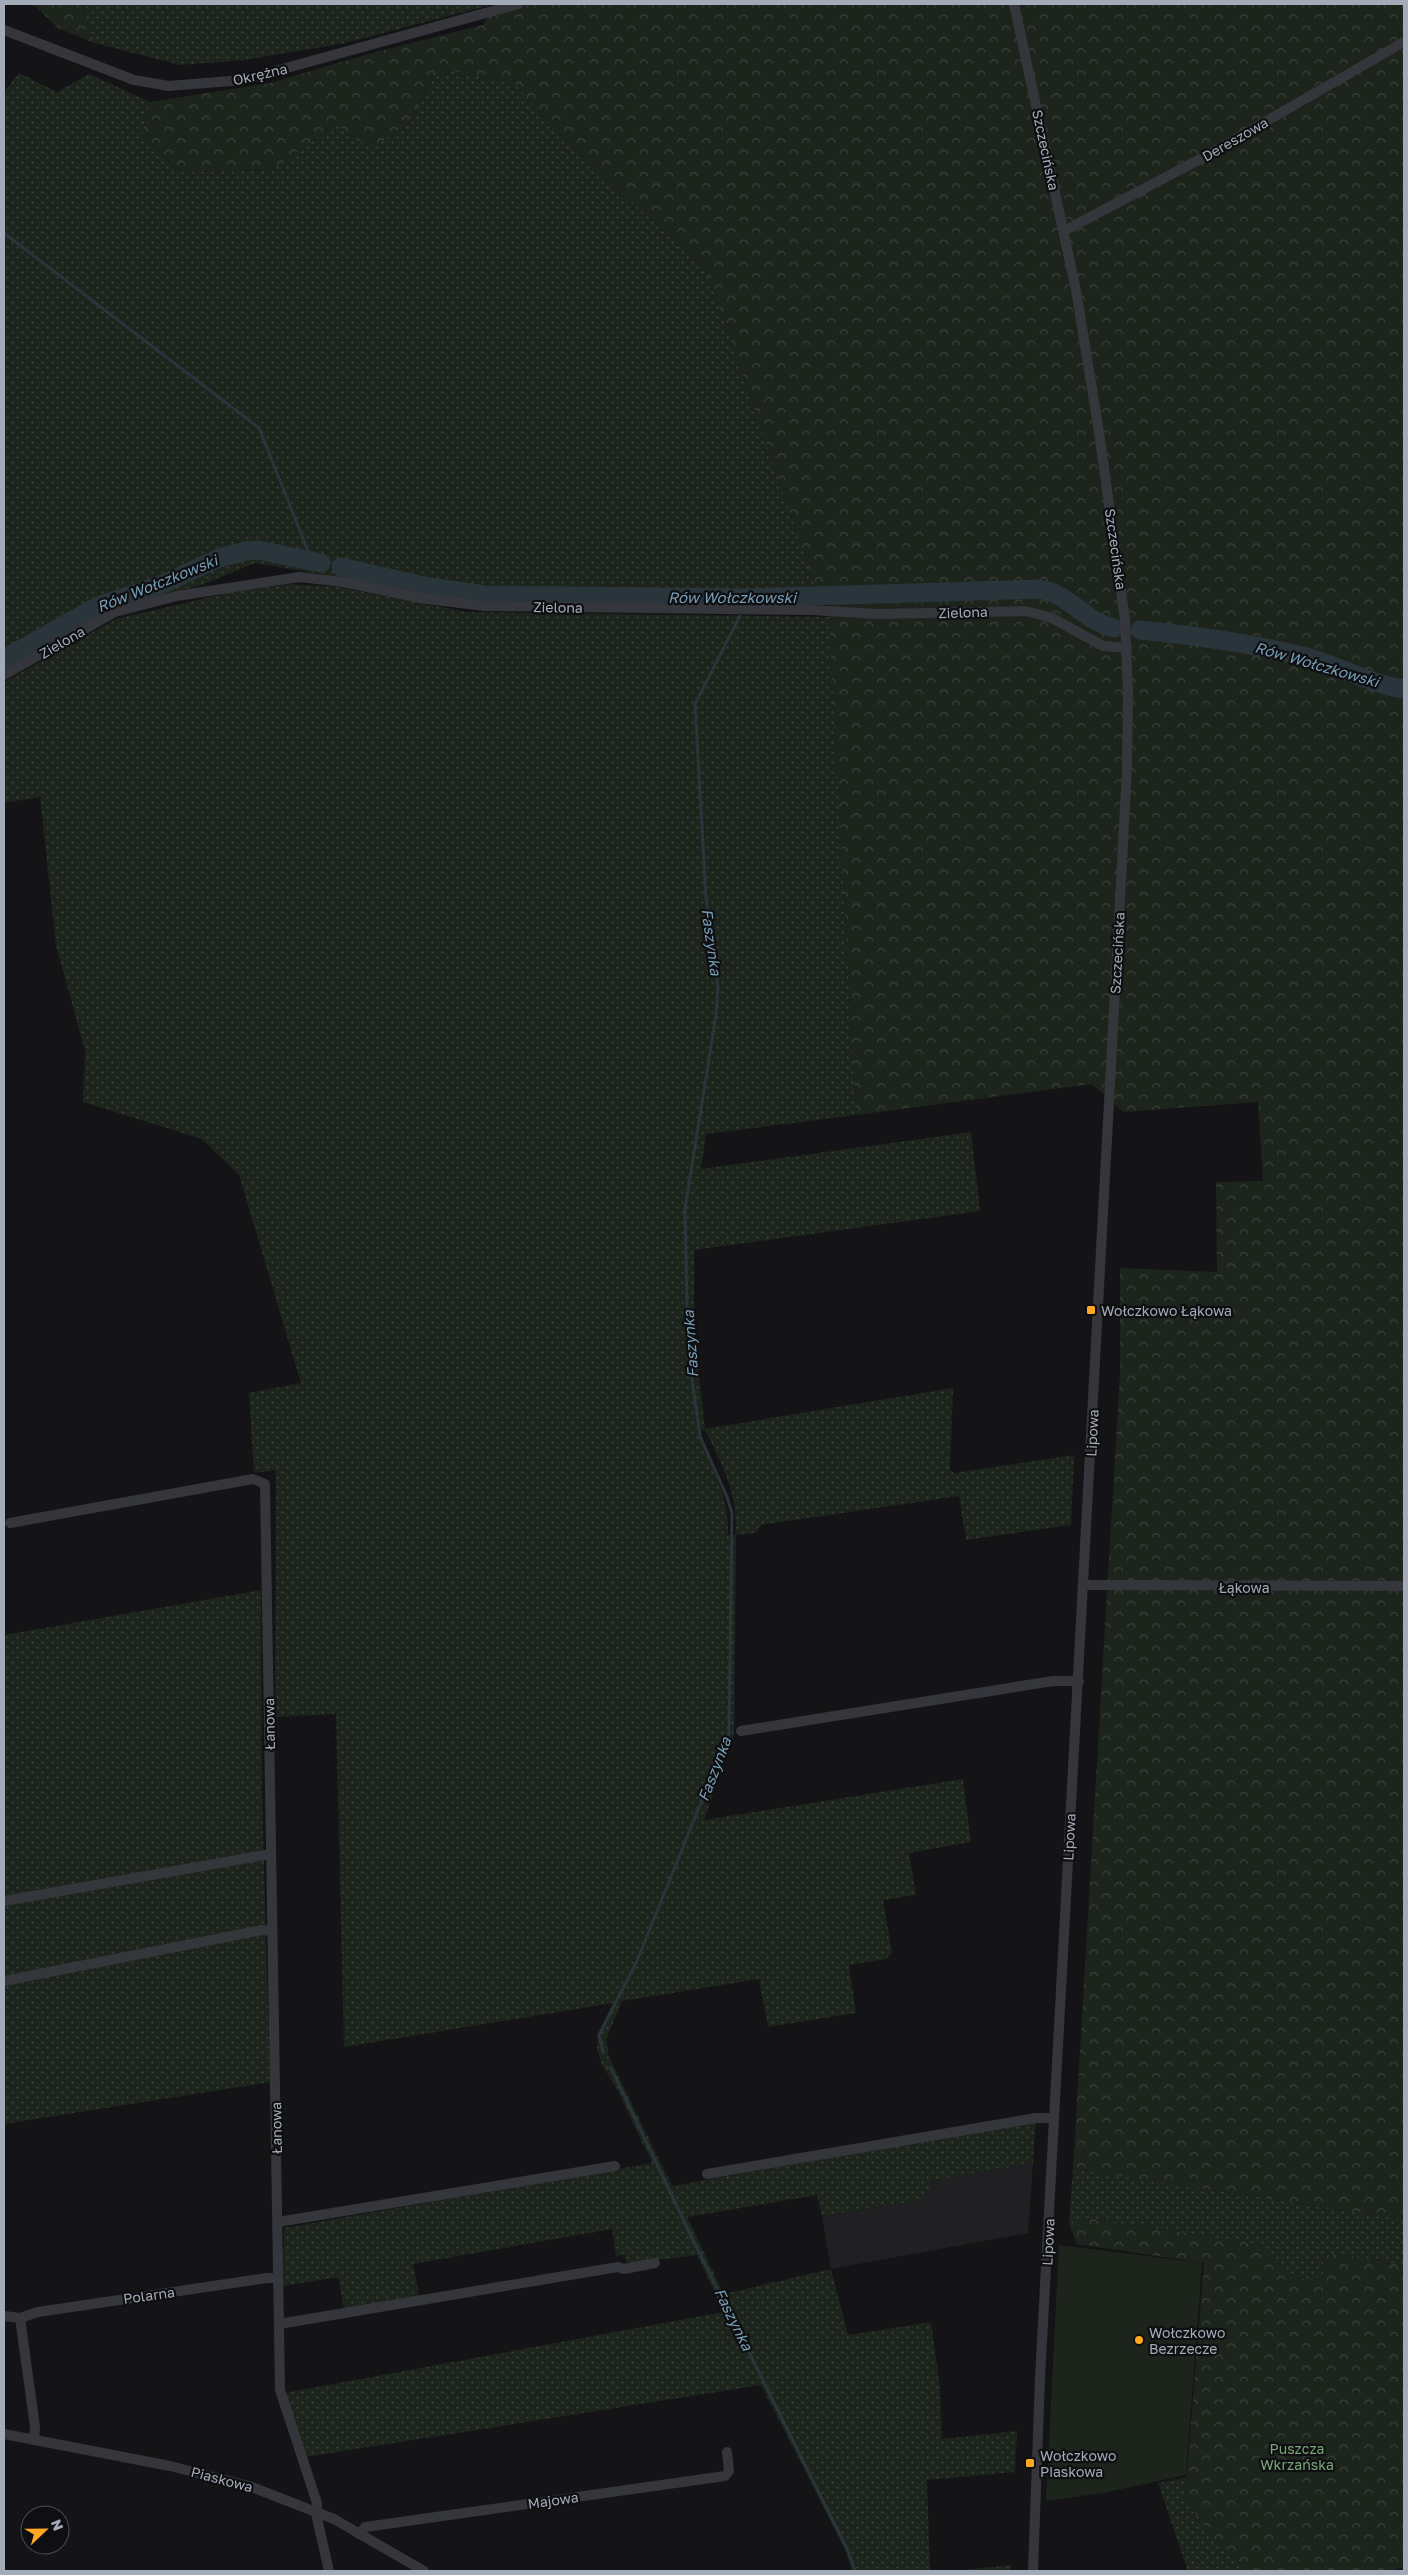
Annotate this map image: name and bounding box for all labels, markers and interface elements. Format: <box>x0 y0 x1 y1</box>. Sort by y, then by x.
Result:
street label: Okrężna <box>231 59 289 89</box>
street label: Szczecińska <box>1029 108 1063 192</box>
street label: Dereszowa <box>1199 113 1271 165</box>
street label: Szczecińska <box>1102 507 1130 591</box>
water label: Rów Wołczkowski <box>94 550 222 615</box>
water label: Rów Wołczkowski <box>668 588 798 606</box>
street label: Zielona <box>533 598 583 616</box>
street label: Zielona <box>938 603 988 621</box>
street label: Zielona <box>36 622 88 662</box>
water label: Rów Wołczkowski <box>1253 638 1383 691</box>
water label: Faszynka <box>697 907 726 977</box>
street label: Szczecińska <box>1106 912 1128 994</box>
place label: Wołczkowo Łąkowa <box>1101 1302 1232 1319</box>
marker: Wołczkowo Łąkowa <box>1085 1304 1097 1316</box>
water label: Faszynka <box>679 1309 702 1378</box>
street label: Lipowa <box>1082 1409 1102 1457</box>
street label: Łąkowa <box>1218 1579 1270 1596</box>
street label: Łanowa <box>260 1698 278 1750</box>
water label: Faszynka <box>694 1734 736 1804</box>
street label: Lipowa <box>1059 1813 1079 1861</box>
street label: Łanowa <box>267 2102 285 2154</box>
street label: Lipowa <box>1038 2218 1058 2266</box>
street label: Polarna <box>122 2283 176 2307</box>
water label: Faszynka <box>710 2285 757 2354</box>
place label: Wołczkowo Bezrzecze <box>1149 2324 1225 2357</box>
marker: Wołczkowo Bezrzecze <box>1133 2334 1145 2346</box>
park label: Puszcza Wkrzańska <box>1260 2440 1334 2473</box>
place label: Wołczkowo Piaskowa <box>1040 2447 1116 2480</box>
marker: Wołczkowo Piaskowa <box>1024 2457 1036 2469</box>
street label: Piaskowa <box>189 2463 255 2495</box>
street label: Majowa <box>527 2488 579 2512</box>
north arrow <box>20 2505 70 2555</box>
text: N <box>48 2517 67 2533</box>

